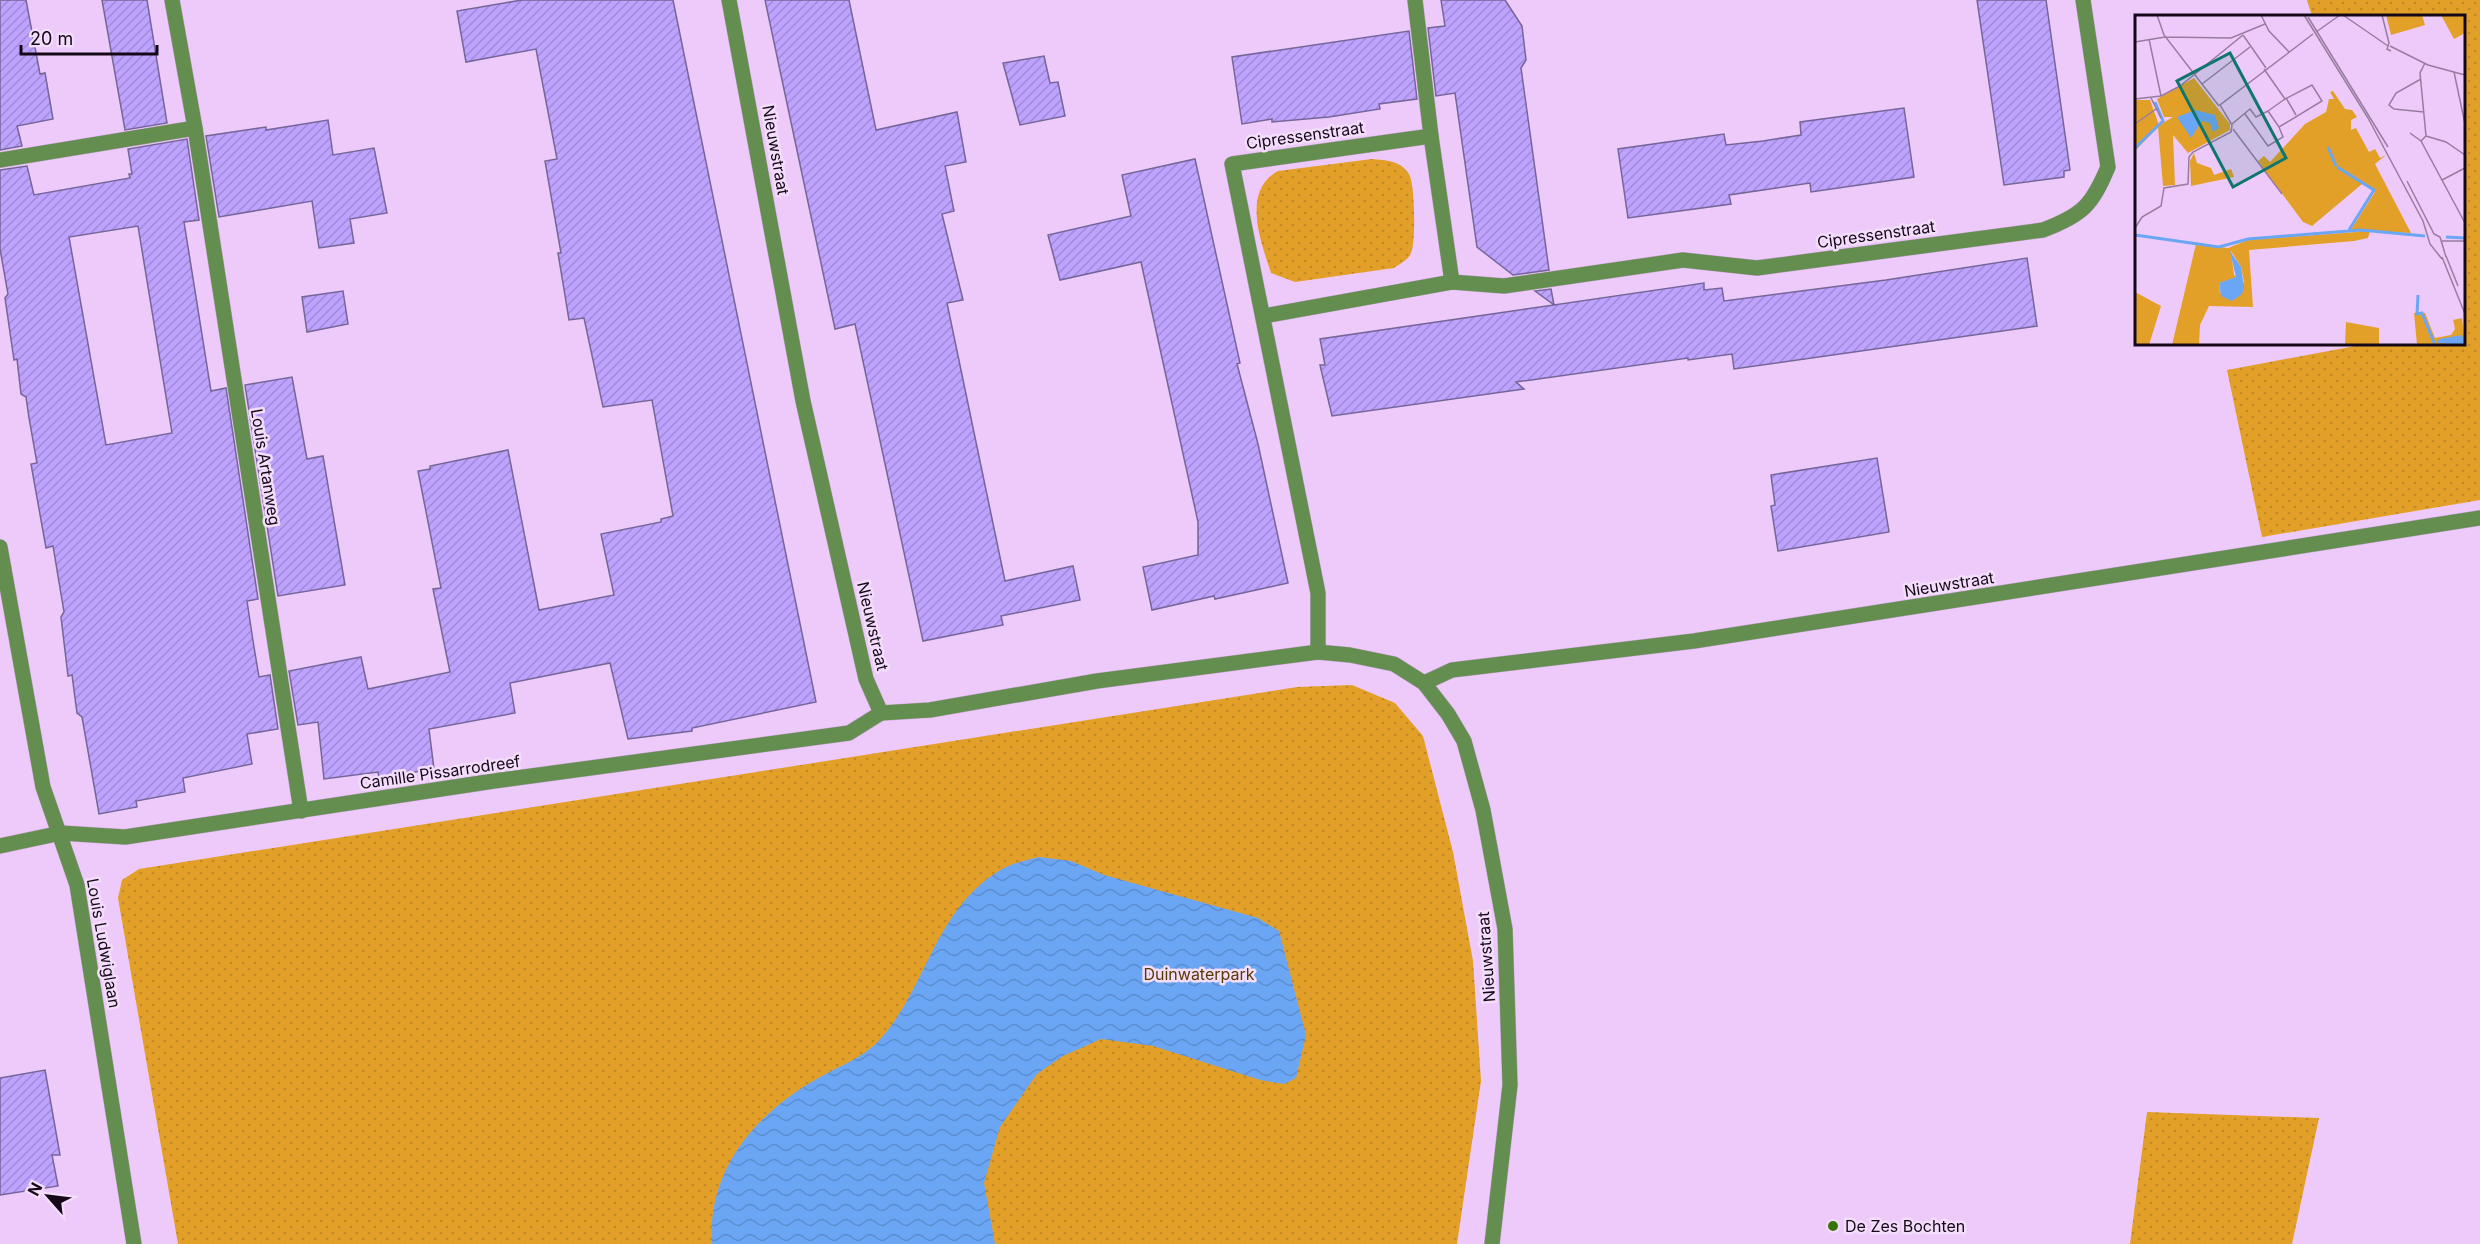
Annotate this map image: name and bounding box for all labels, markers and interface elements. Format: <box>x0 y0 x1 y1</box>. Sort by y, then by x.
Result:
inset map <box>2135 15 2465 345</box>
scale bar <box>21 18 158 56</box>
text: 20 m <box>30 28 73 49</box>
street label: Nieuwstraat <box>758 104 794 196</box>
street label: Cipressenstraat <box>1245 117 1365 153</box>
street label: Cipressenstraat <box>1816 216 1936 252</box>
street label: Louis Artanweg <box>247 407 285 527</box>
street label: Nieuwstraat <box>1903 567 1995 601</box>
street label: Nieuwstraat <box>853 580 893 672</box>
street label: Camille Pissarrodreef <box>358 751 522 793</box>
street label: Louis Ludwiglaan <box>83 877 125 1009</box>
street label: Nieuwstraat <box>1473 911 1499 1003</box>
park label: Duinwaterpark <box>1143 964 1255 984</box>
north arrow <box>18 1166 78 1226</box>
text: N <box>23 1179 46 1199</box>
place label: De Zes Bochten <box>1845 1216 1965 1236</box>
marker: De Zes Bochten <box>1826 1219 1840 1233</box>

